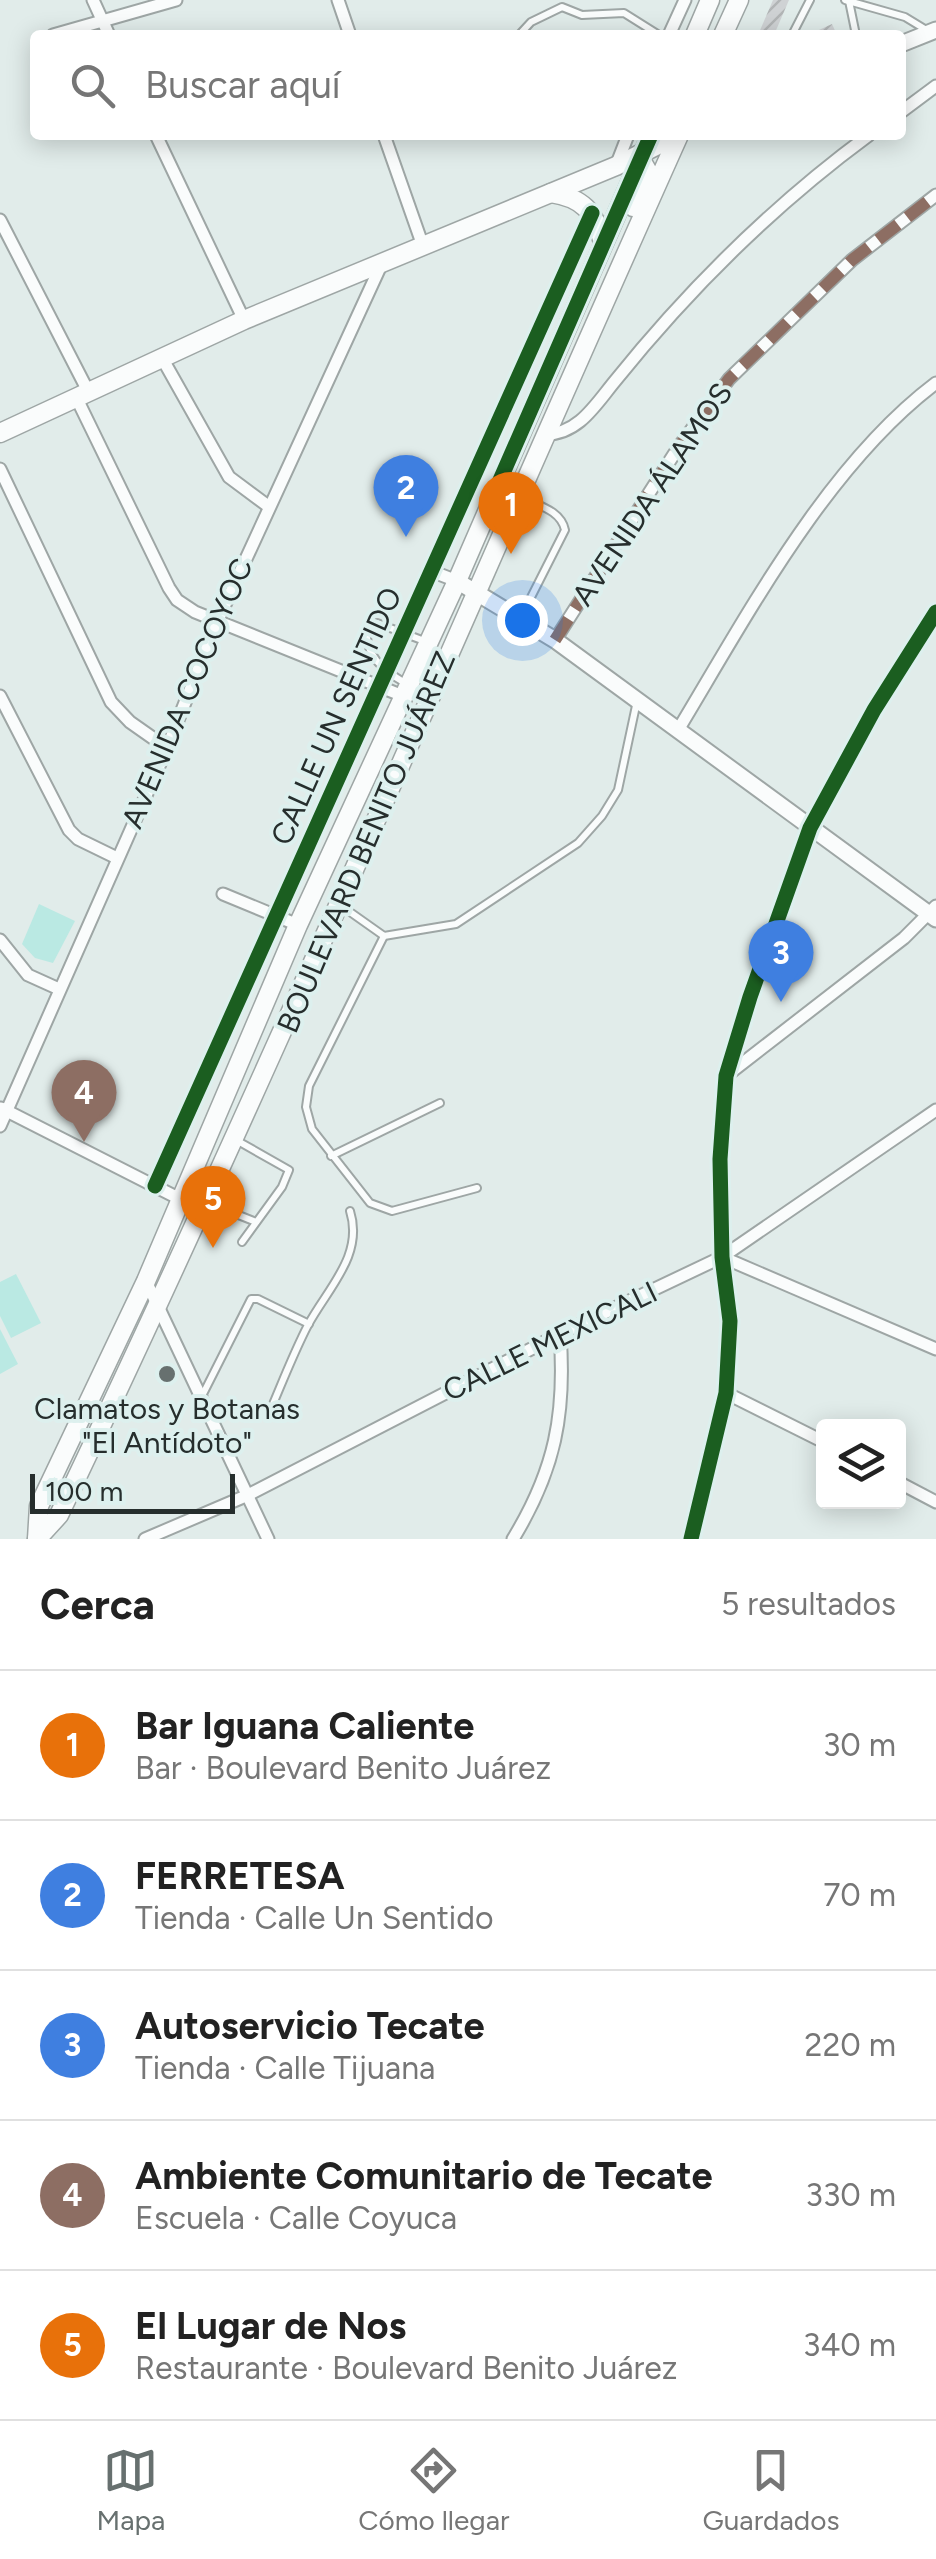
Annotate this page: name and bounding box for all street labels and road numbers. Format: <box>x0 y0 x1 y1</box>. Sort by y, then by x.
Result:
street label: AVENIDA ÁLAMOS <box>564 376 740 612</box>
street label: AVENIDA COCOYOC <box>113 552 261 834</box>
street label: CALLE UN SENTIDO <box>263 581 409 851</box>
street label: BOULEVARD BENITO JUÁREZ <box>269 646 463 1038</box>
street label: CALLE MEXICALI <box>437 1273 663 1409</box>

